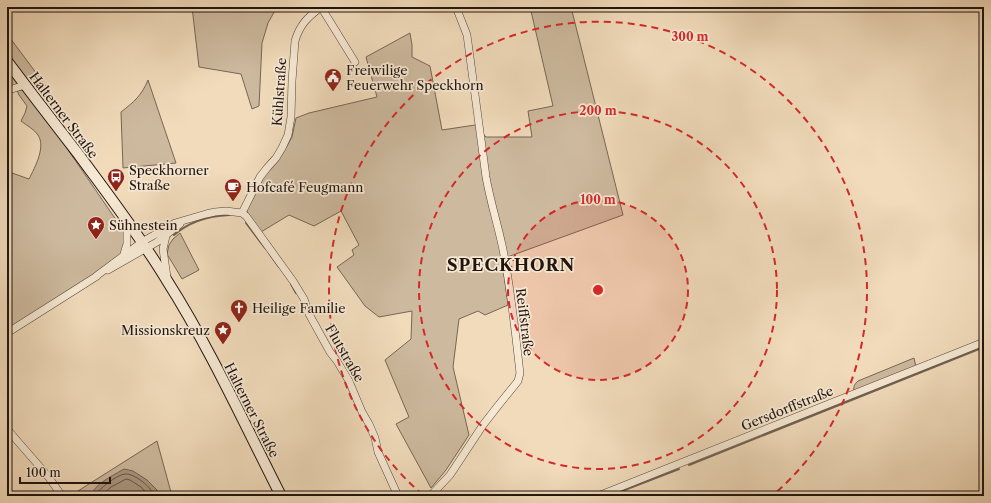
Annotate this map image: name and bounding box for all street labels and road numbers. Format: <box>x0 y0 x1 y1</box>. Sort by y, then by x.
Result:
street label: Kühlstraße <box>269 57 289 127</box>
street label: Halterner Straße <box>26 69 102 161</box>
street label: Reiffstraße <box>513 287 537 357</box>
street label: Flutstraße <box>322 321 368 385</box>
street label: Halterner Straße <box>221 360 283 460</box>
street label: Gersdorffstraße <box>739 382 835 434</box>

